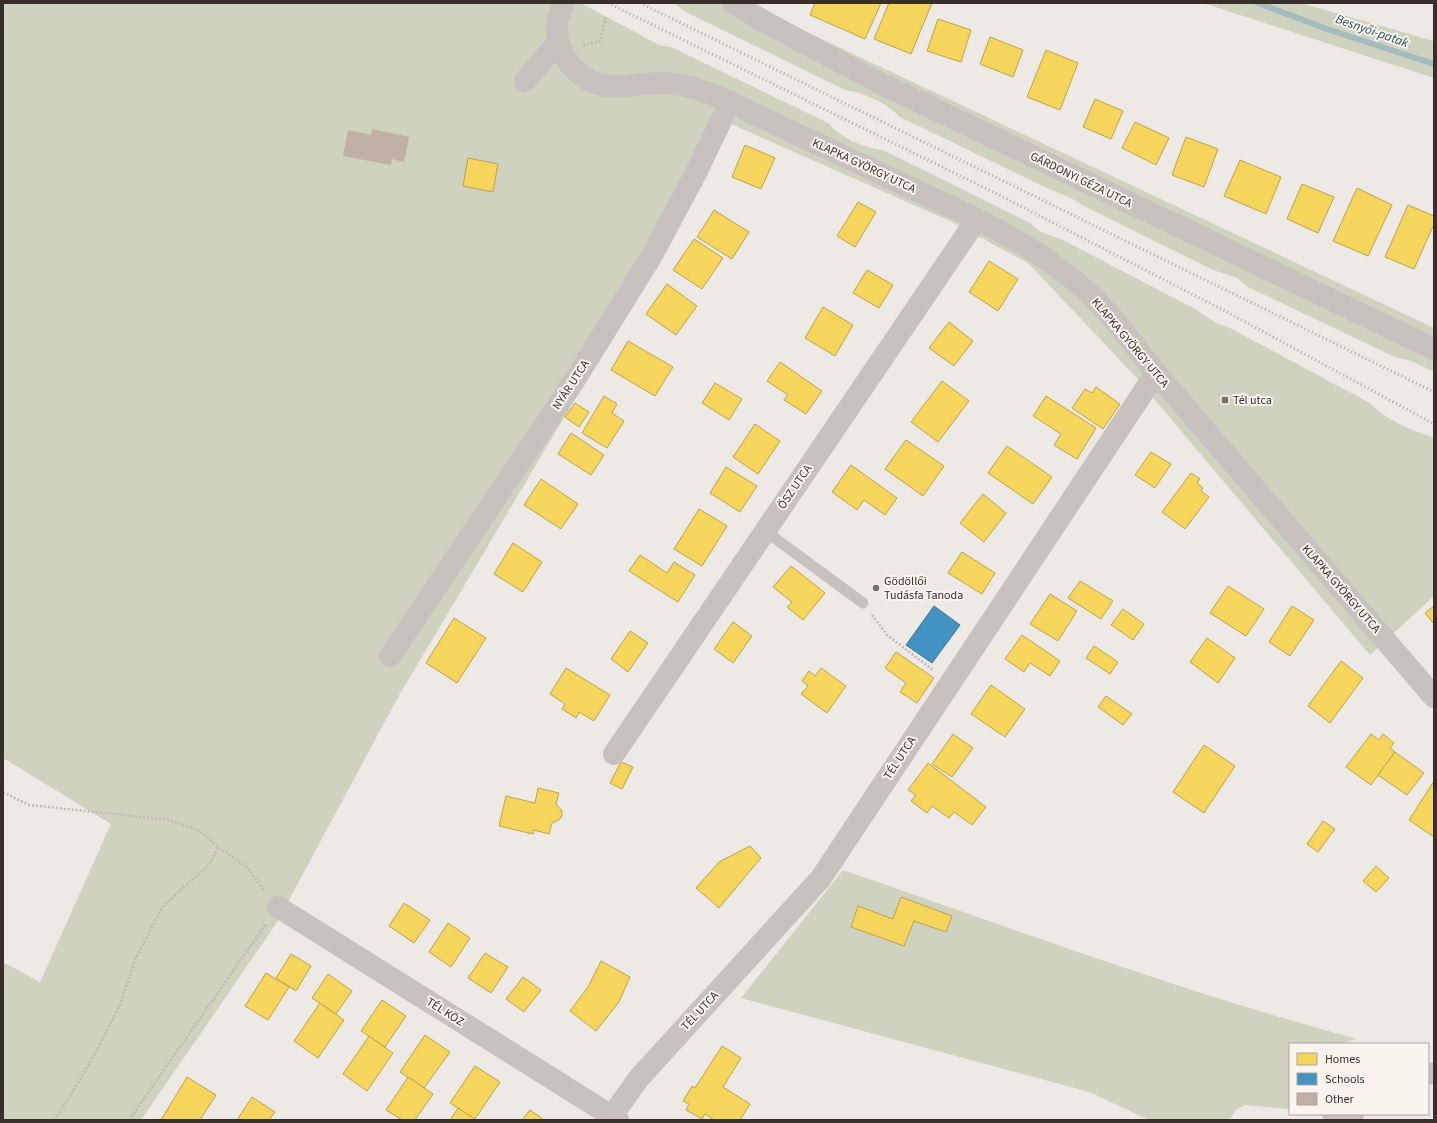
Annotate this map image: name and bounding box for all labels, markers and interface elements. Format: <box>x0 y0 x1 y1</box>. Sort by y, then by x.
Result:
water label: Besnyői-patak <box>1333 10 1412 52</box>
street label: KLAPKA GYÖRGY UTCA <box>809 135 919 198</box>
street label: GÁRDONYI GÉZA UTCA <box>1027 148 1135 212</box>
street label: KLAPKA GYÖRGY UTCA <box>1087 294 1173 392</box>
street label: NYÁR UTCA <box>549 356 594 413</box>
place label: Tél utca <box>1233 392 1272 409</box>
marker: Tél utca <box>1220 395 1230 405</box>
street label: ŐSZ UTCA <box>774 461 816 513</box>
street label: KLAPKA GYÖRGY UTCA <box>1298 541 1385 637</box>
place label: Gödöllői Tudásfa Tanoda <box>884 573 963 604</box>
marker: Gödöllői Tudásfa Tanoda <box>871 583 881 593</box>
street label: TÉL UTCA <box>880 733 921 783</box>
street label: TÉL UTCA <box>677 987 723 1034</box>
street label: TÉL KÖZ <box>423 994 467 1030</box>
legend <box>1289 1043 1429 1115</box>
text: Homes <box>1325 1051 1360 1068</box>
text: Schools <box>1325 1071 1365 1088</box>
text: Other <box>1325 1091 1355 1108</box>

